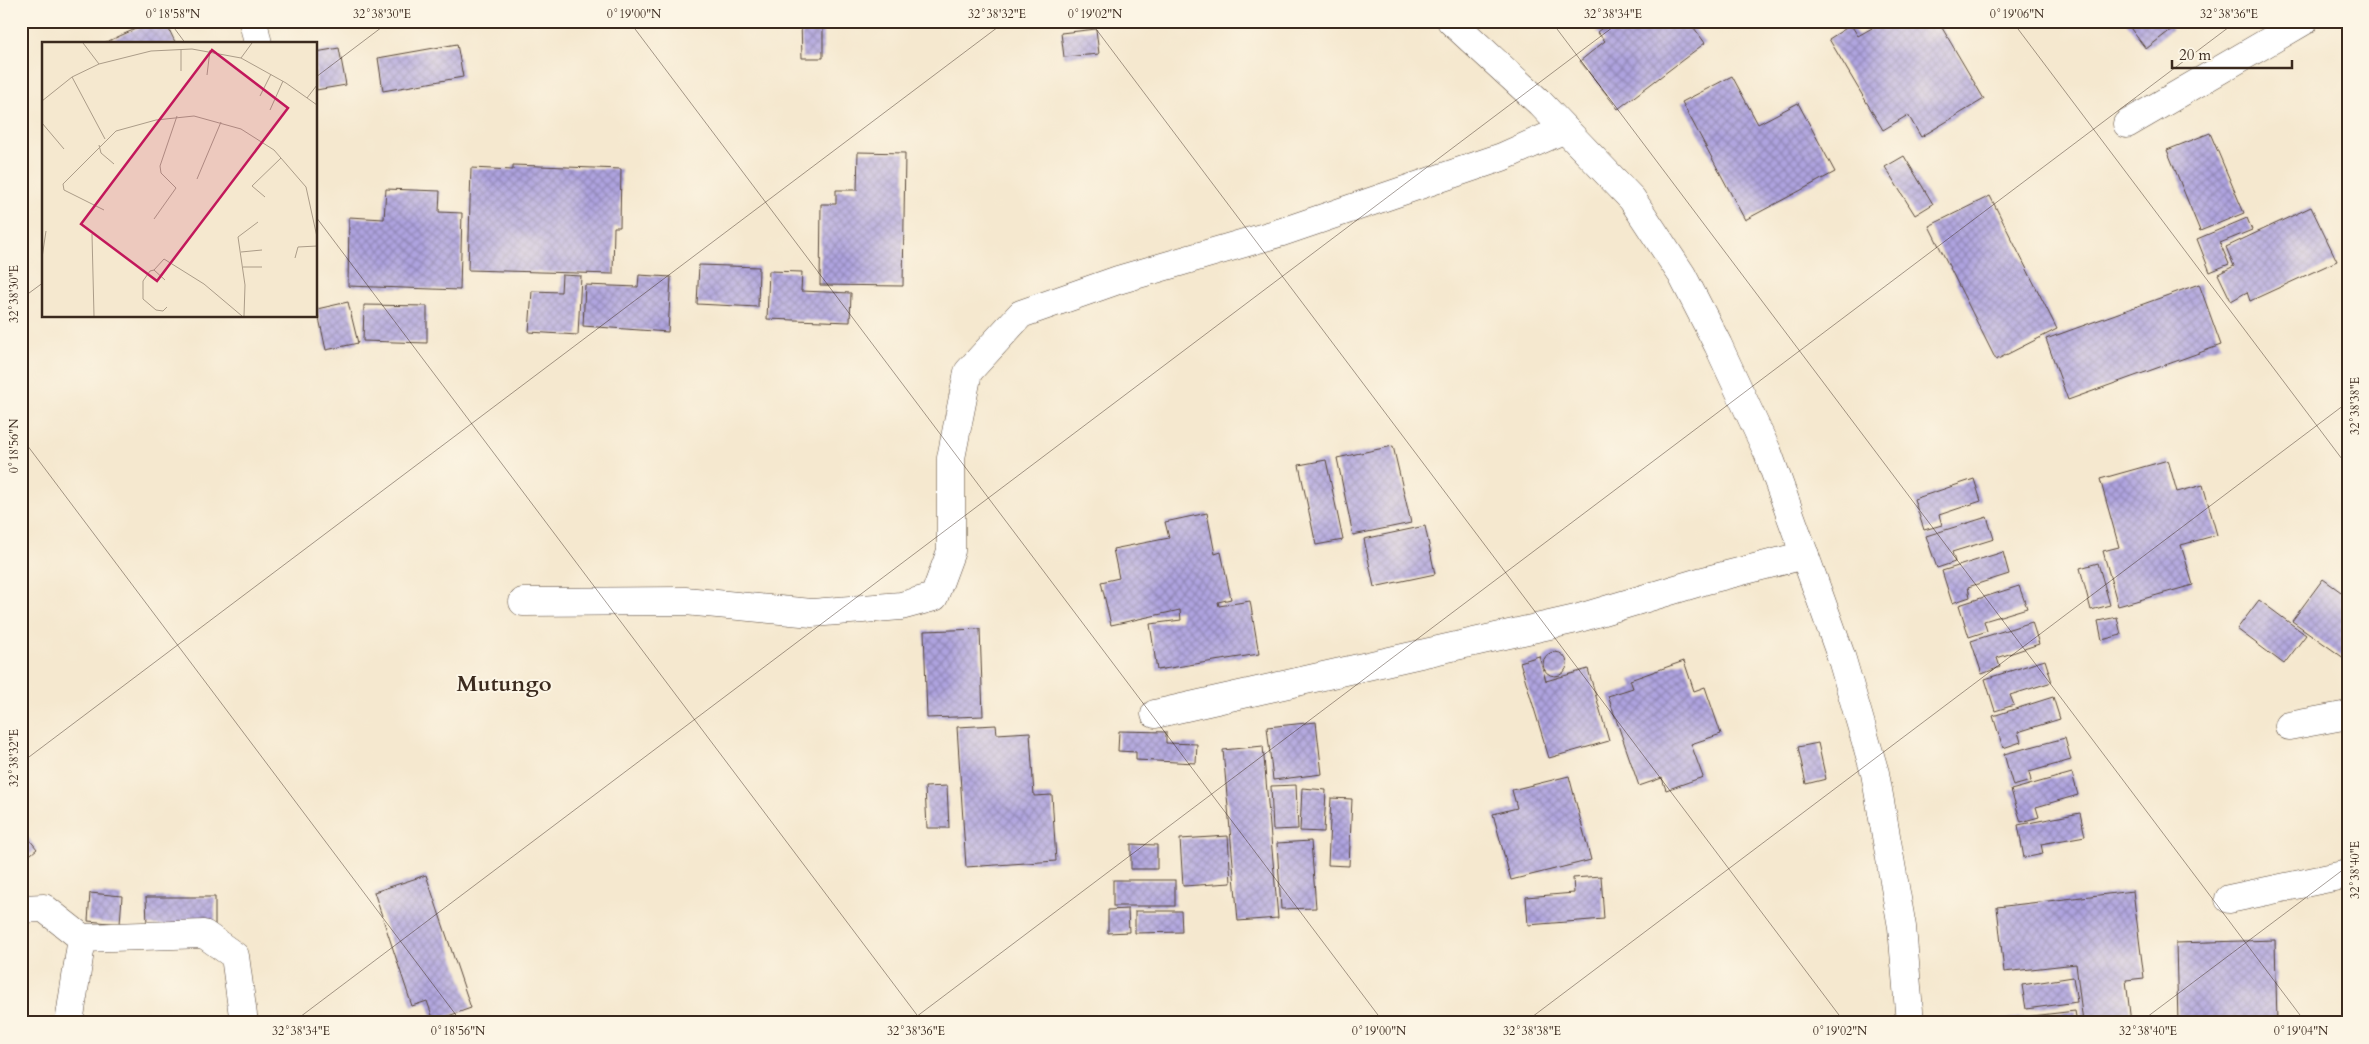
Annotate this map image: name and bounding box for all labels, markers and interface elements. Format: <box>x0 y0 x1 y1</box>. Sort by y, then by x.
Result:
text: 0°18'58"N <box>146 6 201 22</box>
text: 32°38'30"E <box>353 6 411 22</box>
text: 0°19'00"N <box>607 6 662 22</box>
text: 32°38'32"E <box>968 6 1026 22</box>
text: 0°19'02"N <box>1068 6 1123 22</box>
text: 32°38'34"E <box>1584 6 1642 22</box>
text: 0°19'06"N <box>1990 6 2045 22</box>
text: 32°38'36"E <box>2200 6 2258 22</box>
scale bar <box>2172 38 2292 70</box>
inset map <box>42 42 318 318</box>
text: 20 m <box>2179 45 2211 65</box>
text: 32°38'30"E <box>6 265 22 323</box>
text: 32°38'38"E <box>2347 377 2363 435</box>
text: 0°18'56"N <box>6 418 22 473</box>
district label: Mutungo <box>456 669 552 699</box>
text: 32°38'32"E <box>6 729 22 787</box>
text: 32°38'40"E <box>2347 841 2363 899</box>
text: 32°38'34"E <box>272 1023 330 1039</box>
text: 0°18'56"N <box>431 1023 486 1039</box>
text: 32°38'36"E <box>887 1023 945 1039</box>
text: 0°19'00"N <box>1352 1023 1407 1039</box>
text: 32°38'38"E <box>1503 1023 1561 1039</box>
text: 0°19'02"N <box>1813 1023 1868 1039</box>
text: 32°38'40"E <box>2119 1023 2177 1039</box>
text: 0°19'04"N <box>2274 1023 2329 1039</box>

